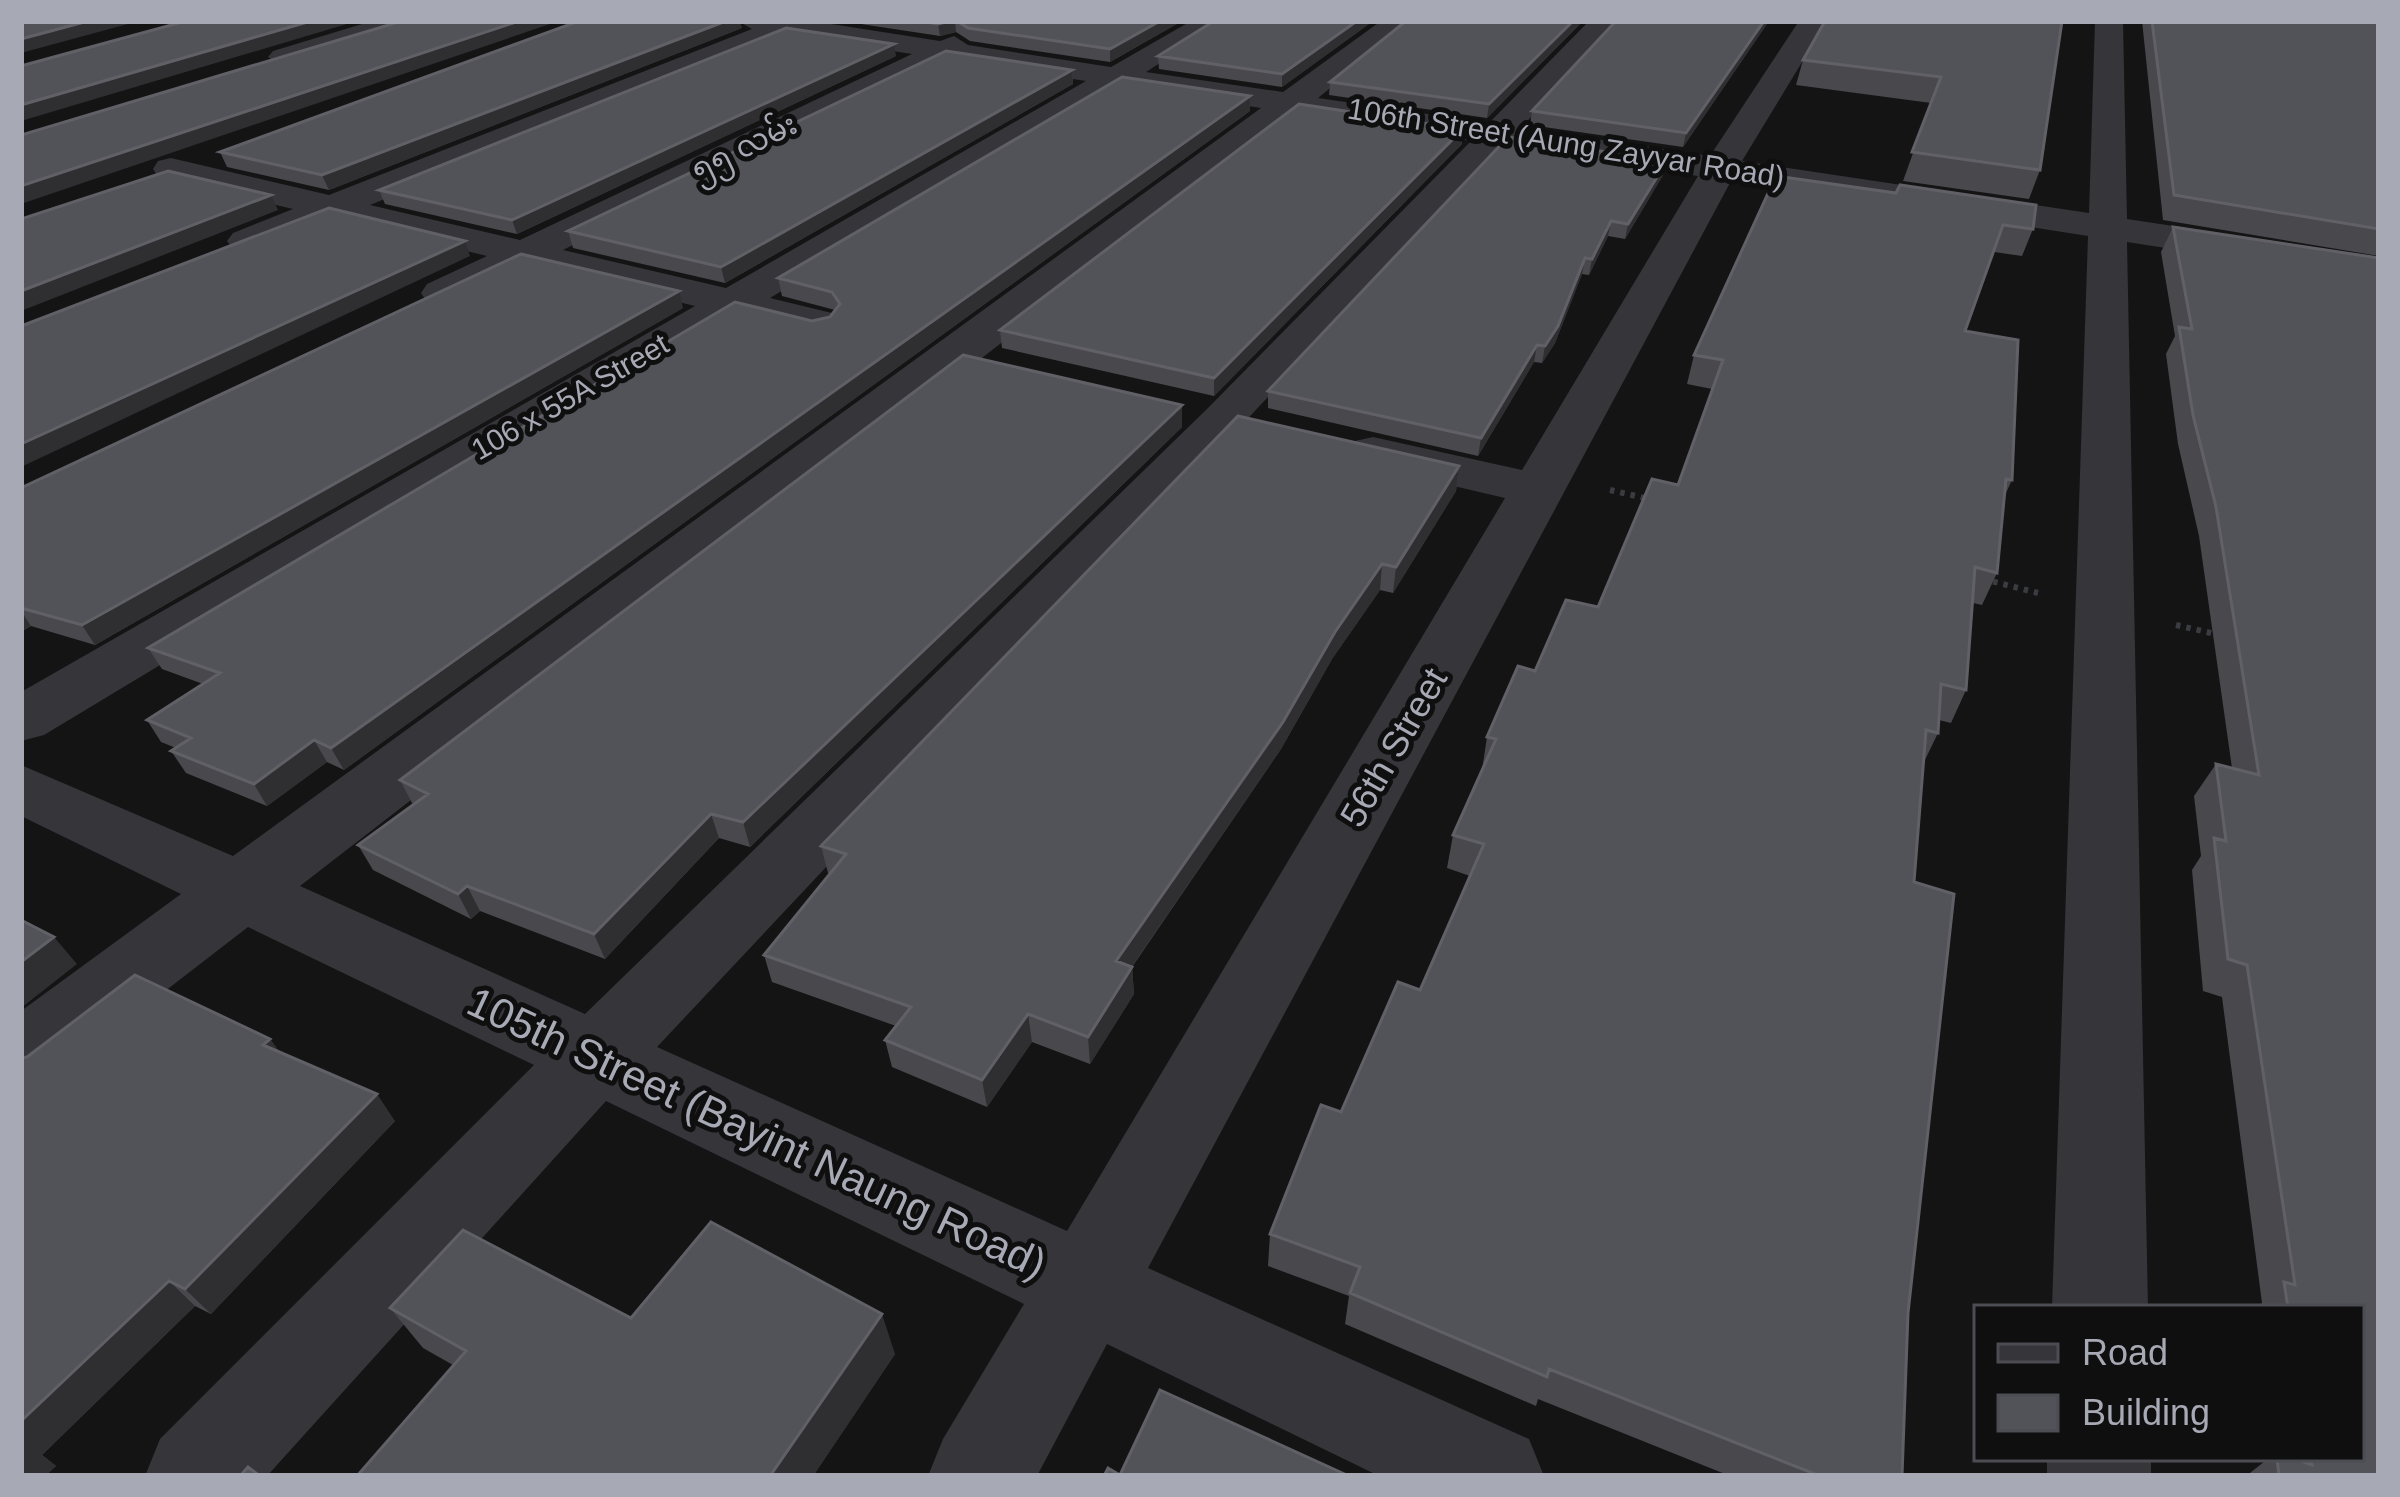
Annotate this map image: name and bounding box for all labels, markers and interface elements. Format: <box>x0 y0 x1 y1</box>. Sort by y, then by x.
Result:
street label: 106th Street (Aung Zayyar Road) <box>1345 92 1787 193</box>
street label: ၅၅ လမ်း <box>683 102 806 194</box>
street label: 106 x 55A Street <box>465 326 675 466</box>
street label: 56th Street <box>1332 661 1455 834</box>
street label: 105th Street (Bayint Naung Road) <box>460 977 1053 1287</box>
legend <box>1974 1305 2364 1461</box>
text: Road <box>2082 1332 2168 1373</box>
text: Building <box>2082 1392 2210 1433</box>

